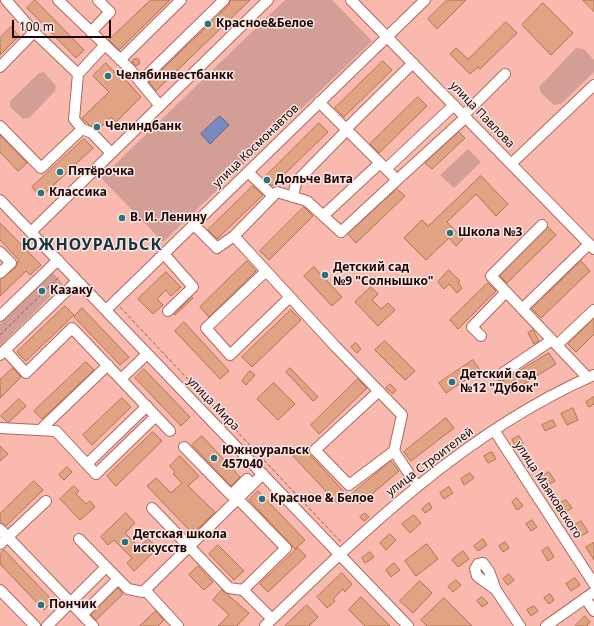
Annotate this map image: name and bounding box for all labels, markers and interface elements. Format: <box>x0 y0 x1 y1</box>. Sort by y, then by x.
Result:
scale bar <box>14 12 113 38</box>
place label: Красное&Белое <box>216 17 313 31</box>
text: 100 m <box>19 18 54 35</box>
marker: Красное&Белое <box>203 19 213 29</box>
place label: Челябинвестбанкк <box>116 69 234 83</box>
marker: Челябинвестбанкк <box>103 71 113 81</box>
street label: улица Павлова <box>447 79 517 151</box>
street label: улица Космонавтов <box>210 101 302 191</box>
place label: Челиндбанк <box>105 120 182 134</box>
marker: Челиндбанк <box>92 122 102 132</box>
place label: Пятёрочка <box>68 165 134 179</box>
marker: Пятёрочка <box>55 167 65 177</box>
place label: Дольче Вита <box>275 173 353 187</box>
marker: Дольче Вита <box>262 175 272 185</box>
place label: Классика <box>49 186 107 200</box>
marker: Классика <box>36 188 46 198</box>
place label: В. И. Ленину <box>130 211 207 225</box>
marker: В. И. Ленину <box>117 213 127 223</box>
place label: Школа №3 <box>458 226 522 240</box>
marker: Школа №3 <box>445 228 455 238</box>
district label: ЮЖНОУРАЛЬСК <box>21 235 163 255</box>
place label: Детский сад №9 "Солнышко" <box>333 261 434 289</box>
marker: Детский сад №9 "Солнышко" <box>320 270 330 280</box>
place label: Казаку <box>50 284 93 298</box>
marker: Казаку <box>37 286 47 296</box>
place label: Детский сад №12 "Дубок" <box>460 368 539 396</box>
street label: улица Мира <box>184 374 242 434</box>
marker: Детский сад №12 "Дубок" <box>447 377 457 387</box>
street label: улица Строителей <box>384 425 476 499</box>
street label: улица Маяковского <box>511 439 585 541</box>
place label: Южноуральск 457040 <box>222 444 309 472</box>
marker: Южноуральск 457040 <box>209 453 219 463</box>
place label: Красное & Белое <box>270 492 374 506</box>
marker: Красное & Белое <box>257 494 267 504</box>
place label: Детская школа искусств <box>133 528 227 556</box>
marker: Детская школа искусств <box>120 537 130 547</box>
place label: Пончик <box>49 598 97 612</box>
marker: Пончик <box>36 600 46 610</box>

